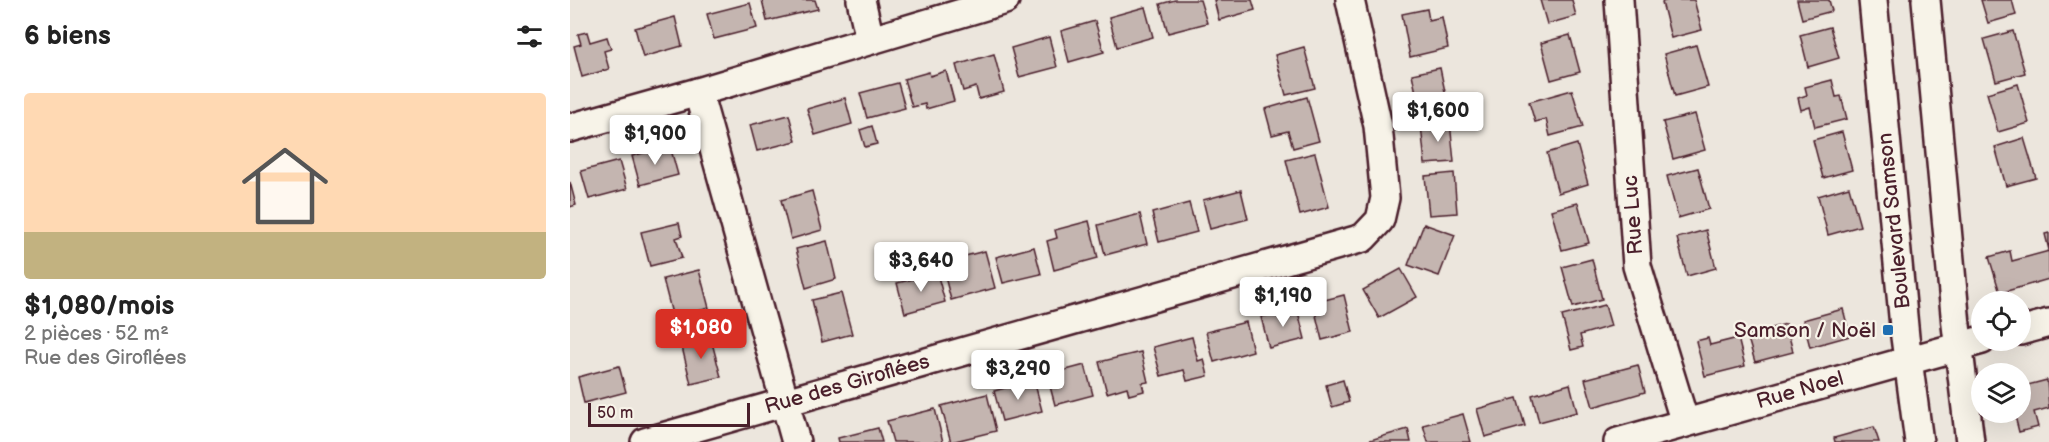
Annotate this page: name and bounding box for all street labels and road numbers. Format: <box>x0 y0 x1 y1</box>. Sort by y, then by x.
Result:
street label: Boulevard Samson <box>1872 132 1916 310</box>
street label: Rue Luc <box>1618 174 1648 256</box>
street label: Rue des Giroflées <box>762 348 932 420</box>
street label: Rue Noel <box>1753 366 1847 414</box>

